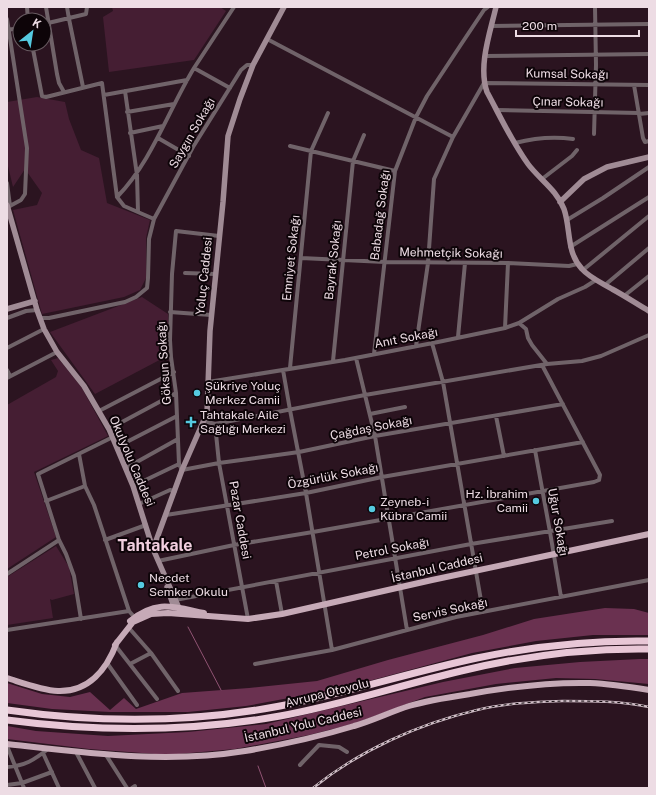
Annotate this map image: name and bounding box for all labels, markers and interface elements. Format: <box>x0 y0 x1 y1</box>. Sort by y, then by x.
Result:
north arrow <box>12 12 52 52</box>
scale bar <box>516 12 639 38</box>
text: K <box>31 16 44 31</box>
text: 200 m <box>522 19 557 33</box>
street label: Kumsal Sokağı <box>525 66 609 82</box>
street label: Çınar Sokağı <box>532 94 604 110</box>
street label: Saygın Sokağı <box>166 95 218 171</box>
street label: Babadağ Sokağı <box>368 169 392 261</box>
street label: Emniyet Sokağı <box>280 214 302 302</box>
street label: Bayrak Sokağı <box>322 219 344 301</box>
street label: Yoluç Caddesi <box>193 236 215 316</box>
street label: Mehmetçik Sokağı <box>399 245 503 261</box>
street label: Göksun Sokağı <box>154 321 174 405</box>
street label: Anıt Sokağı <box>373 325 439 351</box>
place label: Şükriye Yoluç Merkez Camii <box>205 379 281 407</box>
marker: Şükriye Yoluç Merkez Camii <box>192 388 202 398</box>
place label: Tahtakale Aile Sağlığı Merkezi <box>200 408 286 436</box>
street label: Çağdaş Sokağı <box>329 413 413 443</box>
street label: Okulyolu Caddesi <box>107 414 157 508</box>
marker: Tahtakale Aile Sağlığı Merkezi <box>185 416 197 428</box>
street label: Özgürlük Sokağı <box>286 460 380 492</box>
street label: Pazar Caddesi <box>226 480 254 560</box>
place label: Hz. İbrahim Camii <box>465 487 528 515</box>
street label: Uğur Sokağı <box>545 487 571 557</box>
place label: Zeyneb-i Kübra Camii <box>380 495 447 523</box>
marker: Hz. İbrahim Camii <box>531 496 541 506</box>
marker: Zeyneb-i Kübra Camii <box>367 504 377 514</box>
street label: Petrol Sokağı <box>354 535 430 563</box>
district label: Tahtakale <box>118 536 192 555</box>
street label: İstanbul Caddesi <box>390 551 484 585</box>
place label: Necdet Semker Okulu <box>149 571 228 599</box>
marker: Necdet Semker Okulu <box>136 580 146 590</box>
street label: Servis Sokağı <box>411 595 489 625</box>
street label: Avrupa Otoyolu <box>284 676 370 710</box>
street label: İstanbul Yolu Caddesi <box>243 705 363 745</box>

